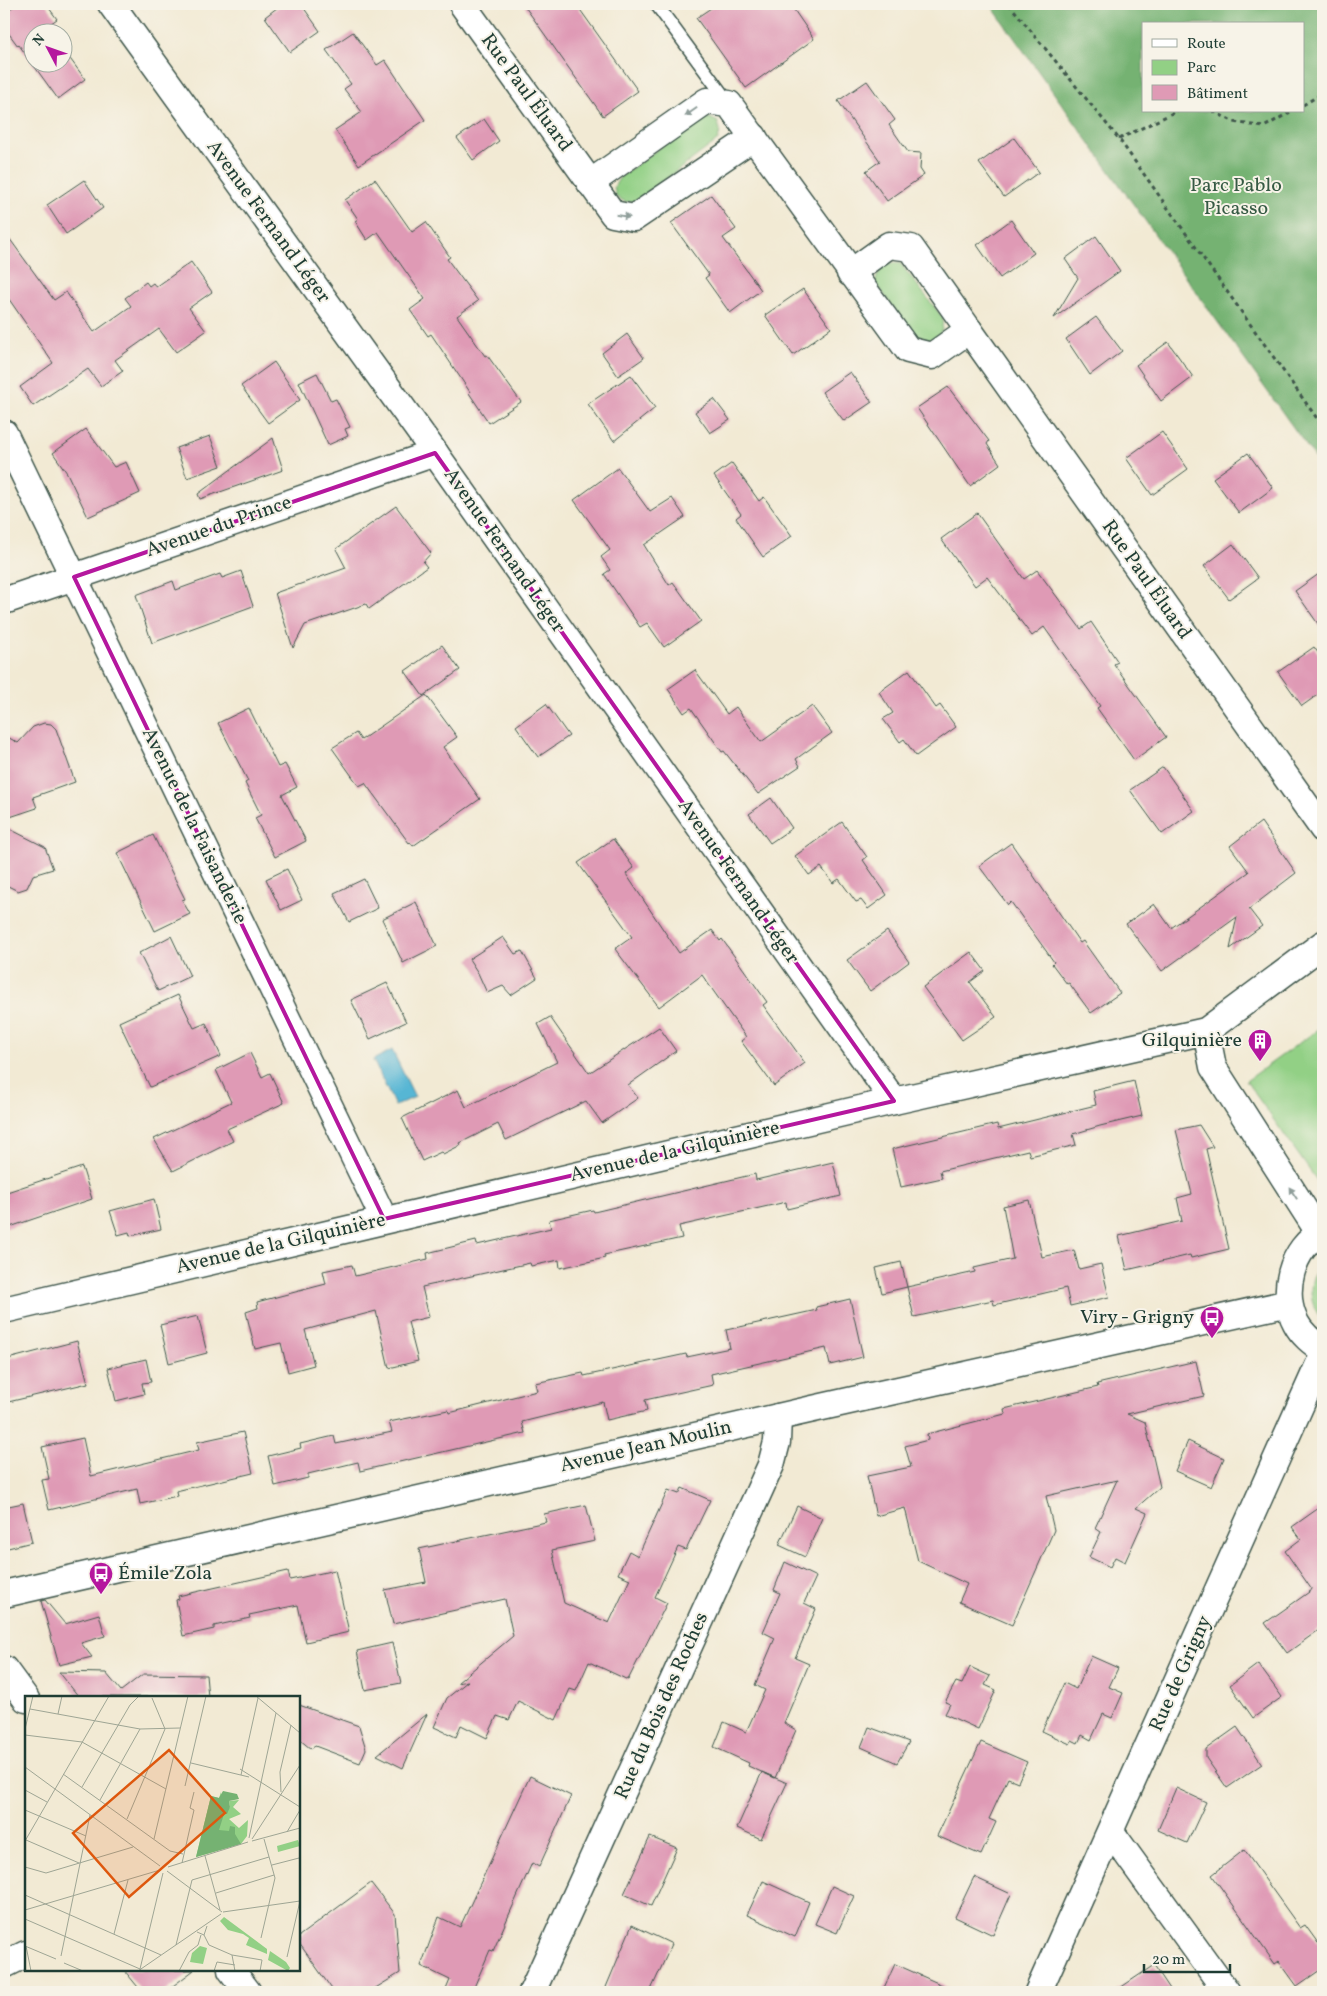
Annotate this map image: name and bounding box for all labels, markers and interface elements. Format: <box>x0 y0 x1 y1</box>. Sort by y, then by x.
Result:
north arrow <box>22 22 72 72</box>
legend <box>1142 22 1304 112</box>
street label: Rue Paul Éluard <box>473 28 579 158</box>
text: N <box>29 30 50 51</box>
text: Route <box>1187 34 1226 55</box>
text: Parc <box>1187 58 1216 79</box>
text: Bâtiment <box>1187 84 1248 105</box>
one-way arrow <box>684 107 698 117</box>
street label: Avenue Fernand Léger <box>199 135 337 309</box>
park label: Parc Pablo Picasso <box>1190 172 1282 223</box>
one-way arrow <box>615 212 631 220</box>
street label: Avenue Fernand Léger <box>436 463 572 639</box>
street label: Avenue du Prince <box>142 489 296 565</box>
street label: Rue Paul Éluard <box>1094 515 1198 645</box>
street label: Avenue de la Faisanderie <box>134 723 254 929</box>
street label: Avenue Fernand Léger <box>670 794 806 970</box>
place label: Gilquinière <box>1142 1027 1242 1055</box>
building icon: Gilquinière <box>1247 1028 1273 1062</box>
street label: Avenue de la Gilquinière <box>567 1114 783 1190</box>
one-way arrow <box>1289 1186 1298 1199</box>
street label: Avenue de la Gilquinière <box>173 1206 389 1282</box>
place label: Viry - Grigny <box>1080 1304 1194 1332</box>
bus stop icon: Viry - Grigny <box>1199 1305 1225 1339</box>
street label: Avenue Jean Moulin <box>557 1414 735 1480</box>
place label: Émile Zola <box>118 1560 212 1588</box>
bus stop icon: Émile Zola <box>88 1561 114 1595</box>
street label: Rue du Bois des Roches <box>608 1608 716 1804</box>
street label: Rue de Grigny <box>1143 1611 1219 1737</box>
inset map <box>25 1696 300 1971</box>
scale bar <box>1144 1941 1231 1973</box>
text: 20 m <box>1152 1950 1185 1971</box>

